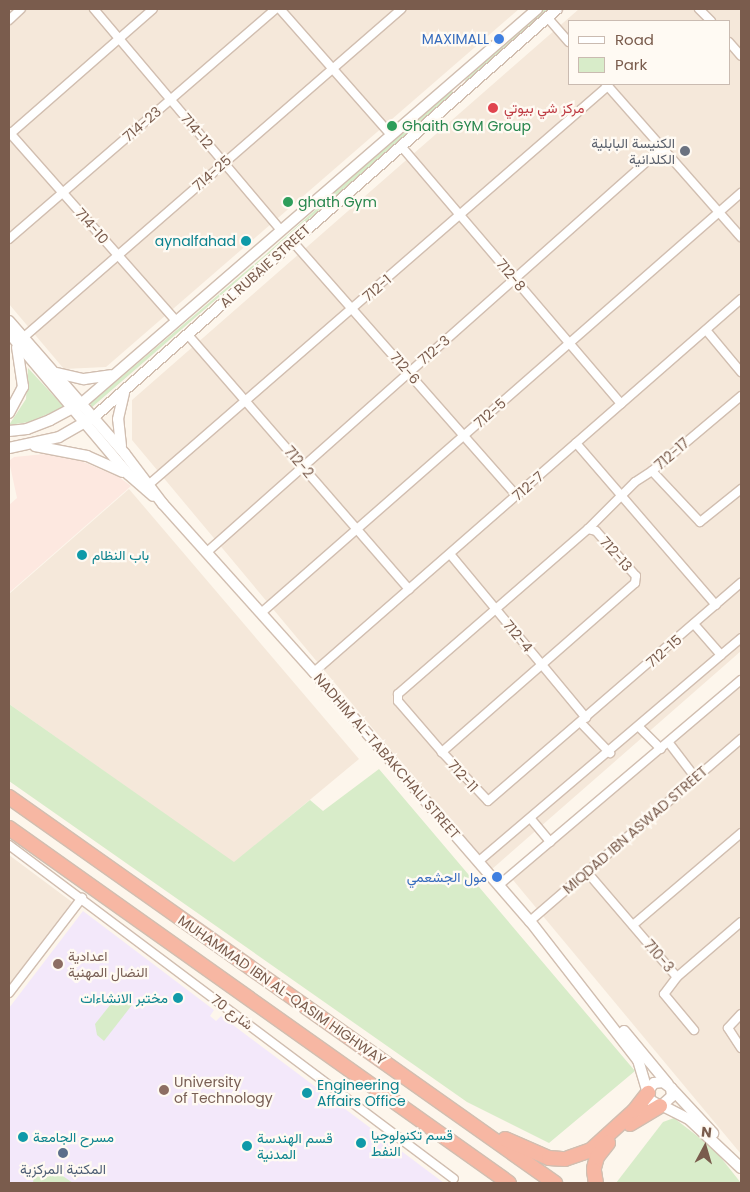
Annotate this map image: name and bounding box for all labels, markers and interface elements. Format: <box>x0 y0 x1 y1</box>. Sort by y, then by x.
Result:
legend <box>568 20 730 85</box>
text: Road <box>615 29 654 50</box>
place label: MAXIMALL <box>422 31 489 47</box>
marker: MAXIMALL <box>493 33 505 45</box>
text: Park <box>615 54 647 75</box>
place label: مركز شي بيوتي <box>504 100 584 116</box>
marker: مركز شي بيوتي <box>486 101 500 115</box>
street label: 714-23 <box>120 103 164 145</box>
street label: 714-12 <box>177 110 217 152</box>
place label: Ghaith GYM Group <box>402 118 531 134</box>
marker: Ghaith GYM Group <box>386 120 398 132</box>
place label: الكنيسة البابلية الكلدانية <box>591 135 675 168</box>
marker: الكنيسة البابلية الكلدانية <box>679 145 691 157</box>
street label: 714-25 <box>189 152 235 194</box>
place label: ghath Gym <box>298 194 377 210</box>
marker: ghath Gym <box>282 196 294 208</box>
street label: 714-10 <box>72 205 112 247</box>
street label: AL RUBAIE STREET <box>216 221 314 311</box>
place label: aynalfahad <box>155 233 236 249</box>
marker: aynalfahad <box>240 235 252 247</box>
street label: 712-8 <box>493 256 529 294</box>
street label: 712-1 <box>359 271 395 305</box>
street label: 712-3 <box>415 332 453 368</box>
street label: 712-6 <box>387 349 423 387</box>
street label: 712-5 <box>471 395 509 431</box>
street label: 712-17 <box>651 435 693 473</box>
street label: 712-2 <box>281 443 317 481</box>
street label: 712-7 <box>509 468 547 504</box>
street label: 712-13 <box>596 533 636 575</box>
place label: باب النظام <box>92 547 149 563</box>
marker: باب النظام <box>76 549 88 561</box>
street label: 712-4 <box>500 617 536 655</box>
street label: 712-15 <box>643 631 685 671</box>
street label: NADHIM AL-TABAKCHALI STREET <box>310 670 464 842</box>
street label: 712-11 <box>444 757 482 795</box>
street label: MIQDAD IBN ASWAD STREET <box>559 763 711 897</box>
place label: مول الجشعمي <box>407 869 487 885</box>
marker: مول الجشعمي <box>491 871 503 883</box>
street label: MUHAMMAD IBN AL-QASIM HIGHWAY <box>175 912 389 1068</box>
street label: 710-3 <box>641 937 677 975</box>
place label: اعدادية النضال المهنية <box>68 948 148 980</box>
marker: اعدادية النضال المهنية <box>52 958 64 970</box>
place label: مختبر الانشاءات <box>80 990 168 1006</box>
street label: شارع 70 <box>208 991 256 1033</box>
marker: مختبر الانشاءات <box>172 992 184 1004</box>
place label: University of Technology <box>174 1074 273 1106</box>
place label: Engineering Affairs Office <box>317 1077 406 1110</box>
marker: University of Technology <box>158 1084 170 1096</box>
marker: Engineering Affairs Office <box>301 1087 313 1099</box>
north arrow <box>680 1122 730 1172</box>
text: N <box>700 1122 713 1143</box>
place label: قسم تكنولوجيا النفط <box>371 1127 453 1160</box>
place label: مسرح الجامعة <box>33 1129 114 1145</box>
place label: قسم الهندسة المدنية <box>257 1130 333 1162</box>
marker: مسرح الجامعة <box>17 1131 29 1143</box>
marker: قسم تكنولوجيا النفط <box>355 1137 367 1149</box>
marker: قسم الهندسة المدنية <box>241 1140 253 1152</box>
marker: المكتبة المركزية <box>57 1147 69 1159</box>
place label: المكتبة المركزية <box>20 1161 106 1177</box>

